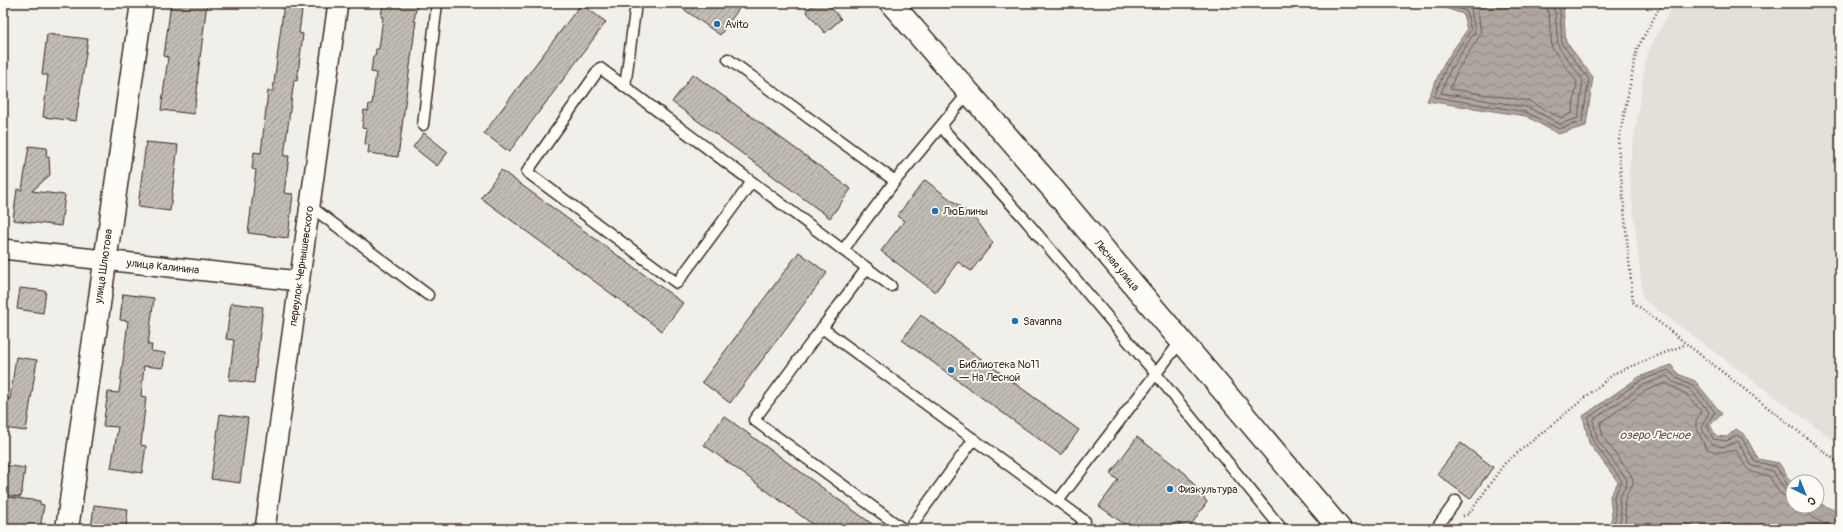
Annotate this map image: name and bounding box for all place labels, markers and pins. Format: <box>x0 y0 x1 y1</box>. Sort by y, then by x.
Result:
place label: Avito <box>725 18 749 31</box>
marker: Avito <box>712 19 722 29</box>
place label: ЛюБлины <box>942 205 988 218</box>
marker: ЛюБлины <box>930 206 940 216</box>
place label: Savanna <box>1023 315 1062 328</box>
marker: Savanna <box>1010 316 1020 326</box>
place label: Библиотека №11 — На Лесной <box>959 358 1039 384</box>
marker: Библиотека №11 — На Лесной <box>946 365 956 375</box>
place label: Физкультура <box>1178 483 1237 496</box>
marker: Физкультура <box>1165 484 1175 494</box>

